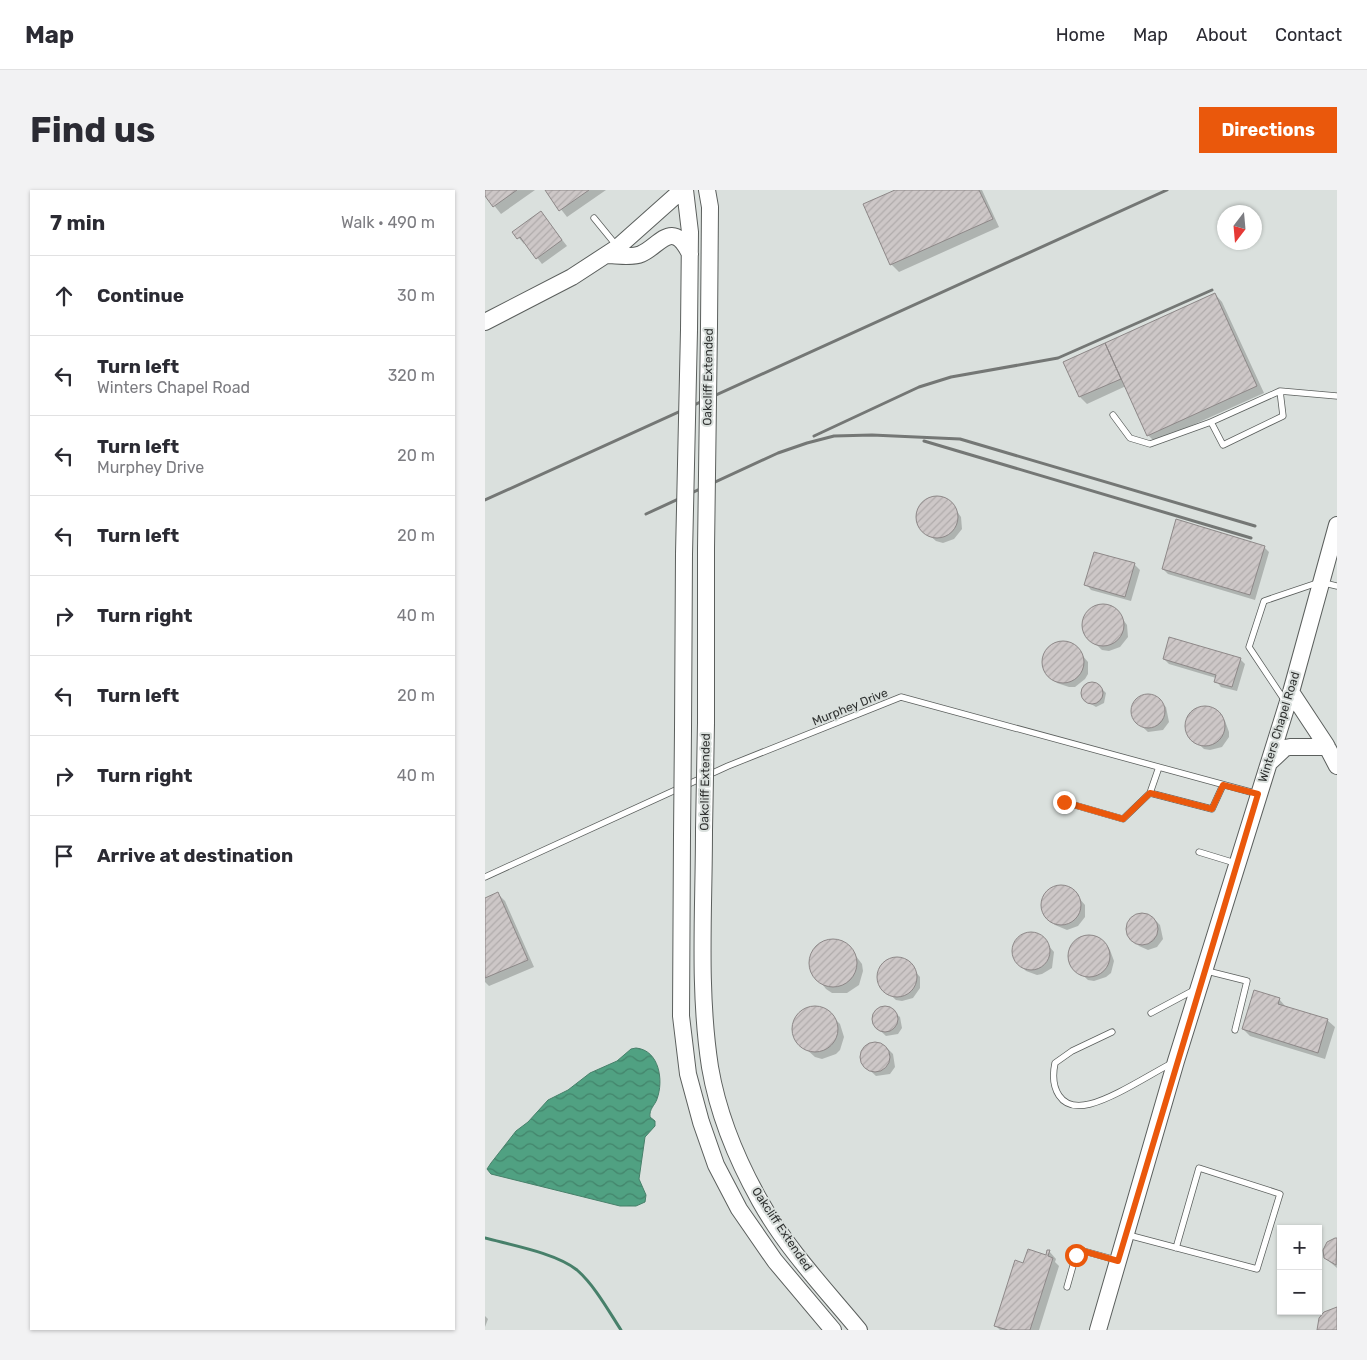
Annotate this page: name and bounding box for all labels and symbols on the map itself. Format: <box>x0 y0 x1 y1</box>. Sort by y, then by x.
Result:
north arrow <box>1217 205 1262 250</box>
street label: Oakcliff Extended <box>700 328 716 426</box>
street label: Winters Chapel Road <box>1256 670 1302 784</box>
street label: Murphey Drive <box>810 685 890 729</box>
street label: Oakcliff Extended <box>697 733 713 831</box>
route end <box>1053 791 1076 814</box>
street label: Oakcliff Extended <box>749 1185 815 1273</box>
route start <box>1065 1244 1088 1267</box>

